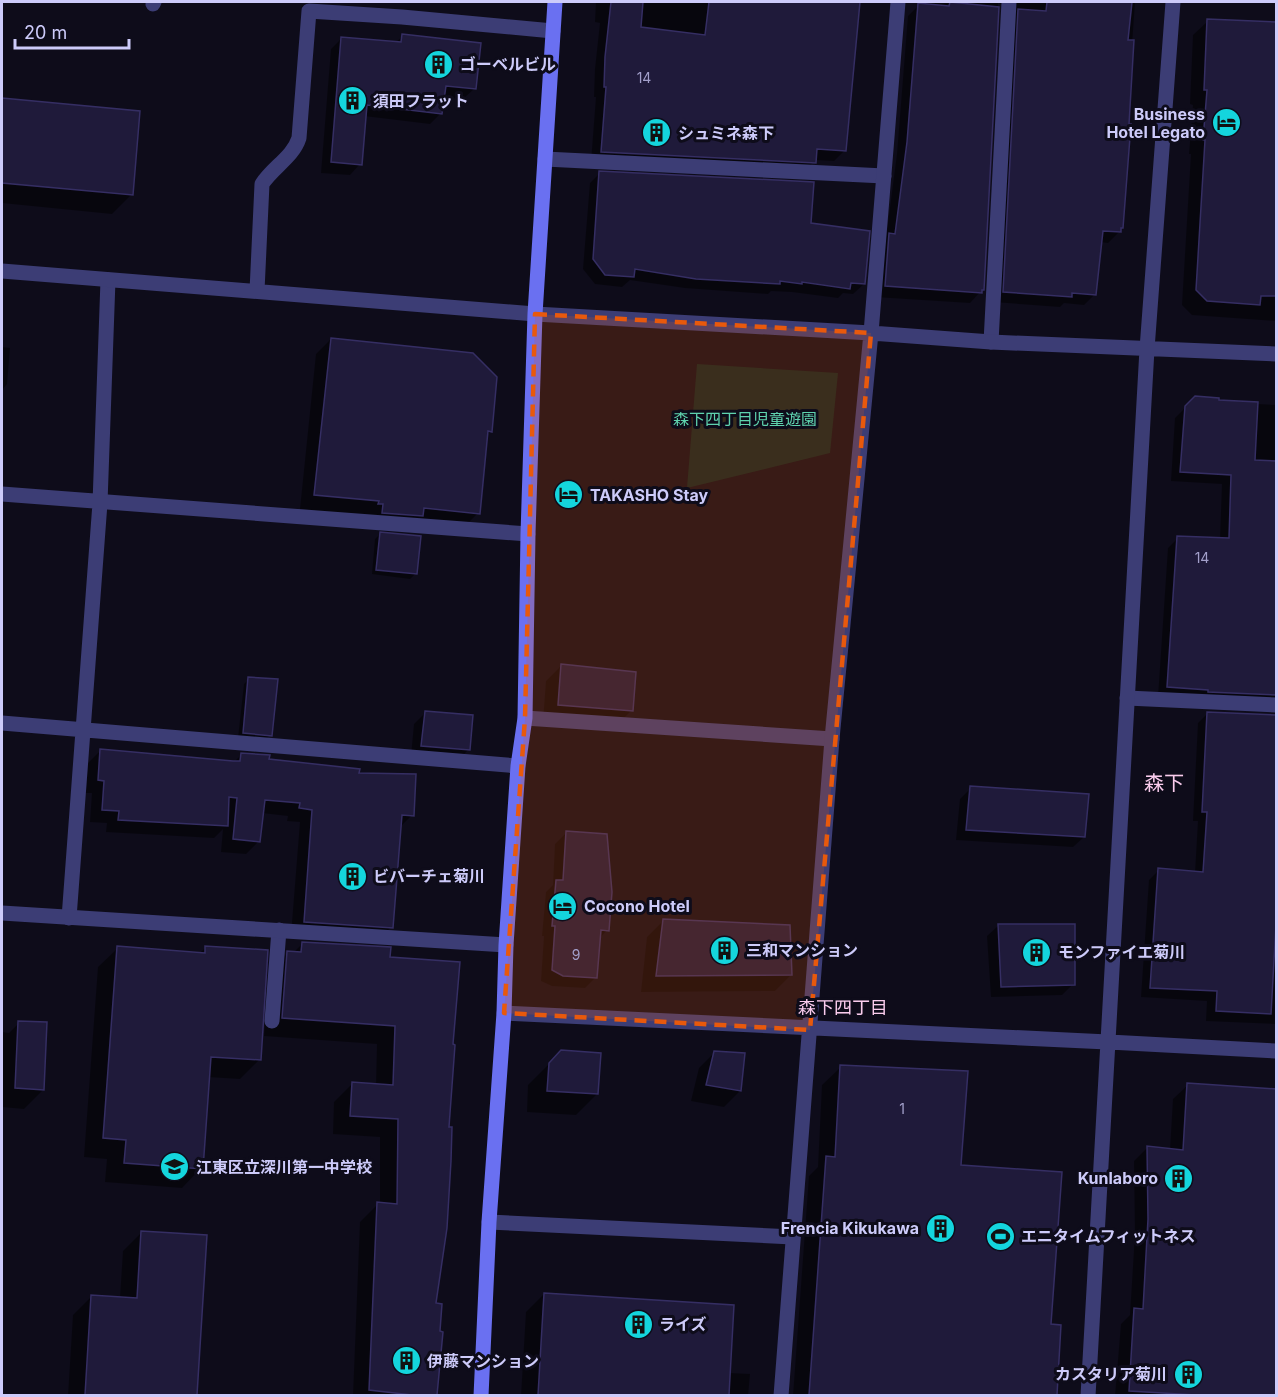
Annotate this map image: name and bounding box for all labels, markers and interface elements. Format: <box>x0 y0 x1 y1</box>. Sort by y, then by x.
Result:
scale bar <box>15 12 129 50</box>
text: 20 m <box>24 22 67 43</box>
building icon: ゴーベルビル <box>423 48 455 80</box>
place label: ゴーベルビル <box>460 54 556 74</box>
house number: 14 <box>637 69 651 86</box>
building icon: 須田フラット <box>336 85 368 117</box>
place label: 須田フラット <box>373 91 469 111</box>
place label: Business Hotel Legato <box>1106 104 1205 142</box>
hotel icon: Business Hotel Legato <box>1210 107 1242 139</box>
building icon: シュミネ森下 <box>641 117 673 149</box>
place label: シュミネ森下 <box>678 123 774 143</box>
park label: 森下四丁目児童遊園 <box>673 409 817 429</box>
hotel icon: TAKASHO Stay <box>553 479 585 511</box>
place label: TAKASHO Stay <box>590 485 708 505</box>
house number: 14 <box>1195 549 1209 566</box>
district label: 森下 <box>1144 771 1184 795</box>
building icon: ビバーチェ菊川 <box>336 860 368 892</box>
place label: ビバーチェ菊川 <box>373 866 485 886</box>
hotel icon: Cocono Hotel <box>547 890 579 922</box>
place label: Cocono Hotel <box>584 896 690 916</box>
building icon: 三和マンション <box>709 934 741 966</box>
building icon: モンファイエ菊川 <box>1021 936 1053 968</box>
place label: 三和マンション <box>746 940 858 960</box>
place label: モンファイエ菊川 <box>1058 942 1185 962</box>
house number: 9 <box>572 946 580 963</box>
district label: 森下四丁目 <box>798 997 888 1018</box>
house number: 1 <box>899 1100 905 1117</box>
school or university icon: 江東区立深川第一中学校 <box>159 1151 191 1183</box>
place label: 江東区立深川第一中学校 <box>196 1157 372 1177</box>
building icon: Kunlaboro <box>1163 1162 1195 1194</box>
place label: Kunlaboro <box>1078 1168 1158 1188</box>
building icon: Frencia Kikukawa <box>924 1212 956 1244</box>
place label: Frencia Kikukawa <box>781 1218 919 1238</box>
sports icon: エニタイムフィットネス <box>984 1220 1016 1252</box>
place label: エニタイムフィットネス <box>1021 1226 1195 1246</box>
building icon: ライズ <box>622 1308 654 1340</box>
place label: ライズ <box>659 1314 707 1334</box>
building icon: 伊藤マンション <box>390 1345 422 1377</box>
place label: 伊藤マンション <box>426 1351 539 1371</box>
building icon: カスタリア菊川 <box>1172 1358 1204 1390</box>
place label: カスタリア菊川 <box>1055 1364 1167 1384</box>

